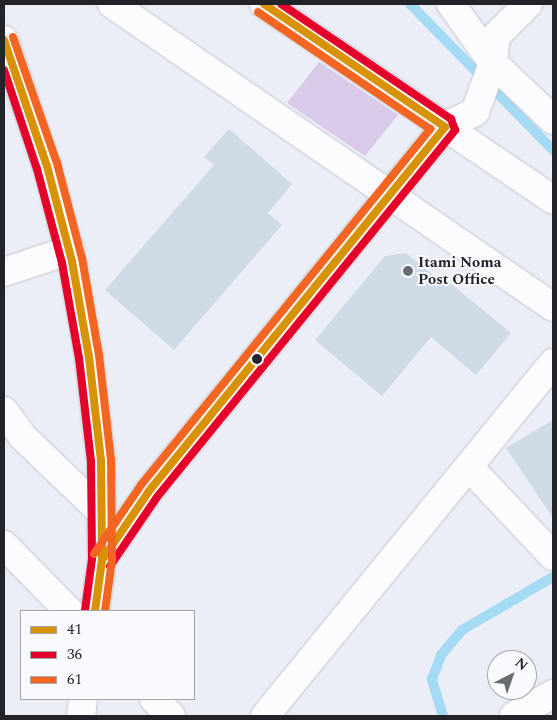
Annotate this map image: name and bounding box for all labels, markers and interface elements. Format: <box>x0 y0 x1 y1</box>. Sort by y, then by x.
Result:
place label: Itami Noma Post Office <box>418 253 502 288</box>
marker: Itami Noma Post Office <box>402 265 414 277</box>
unlabelled marker <box>252 354 262 364</box>
legend <box>20 610 195 700</box>
text: 41 <box>67 618 82 641</box>
text: 36 <box>67 643 82 666</box>
north arrow <box>487 650 537 700</box>
text: N <box>510 652 533 676</box>
text: 61 <box>67 668 82 691</box>

